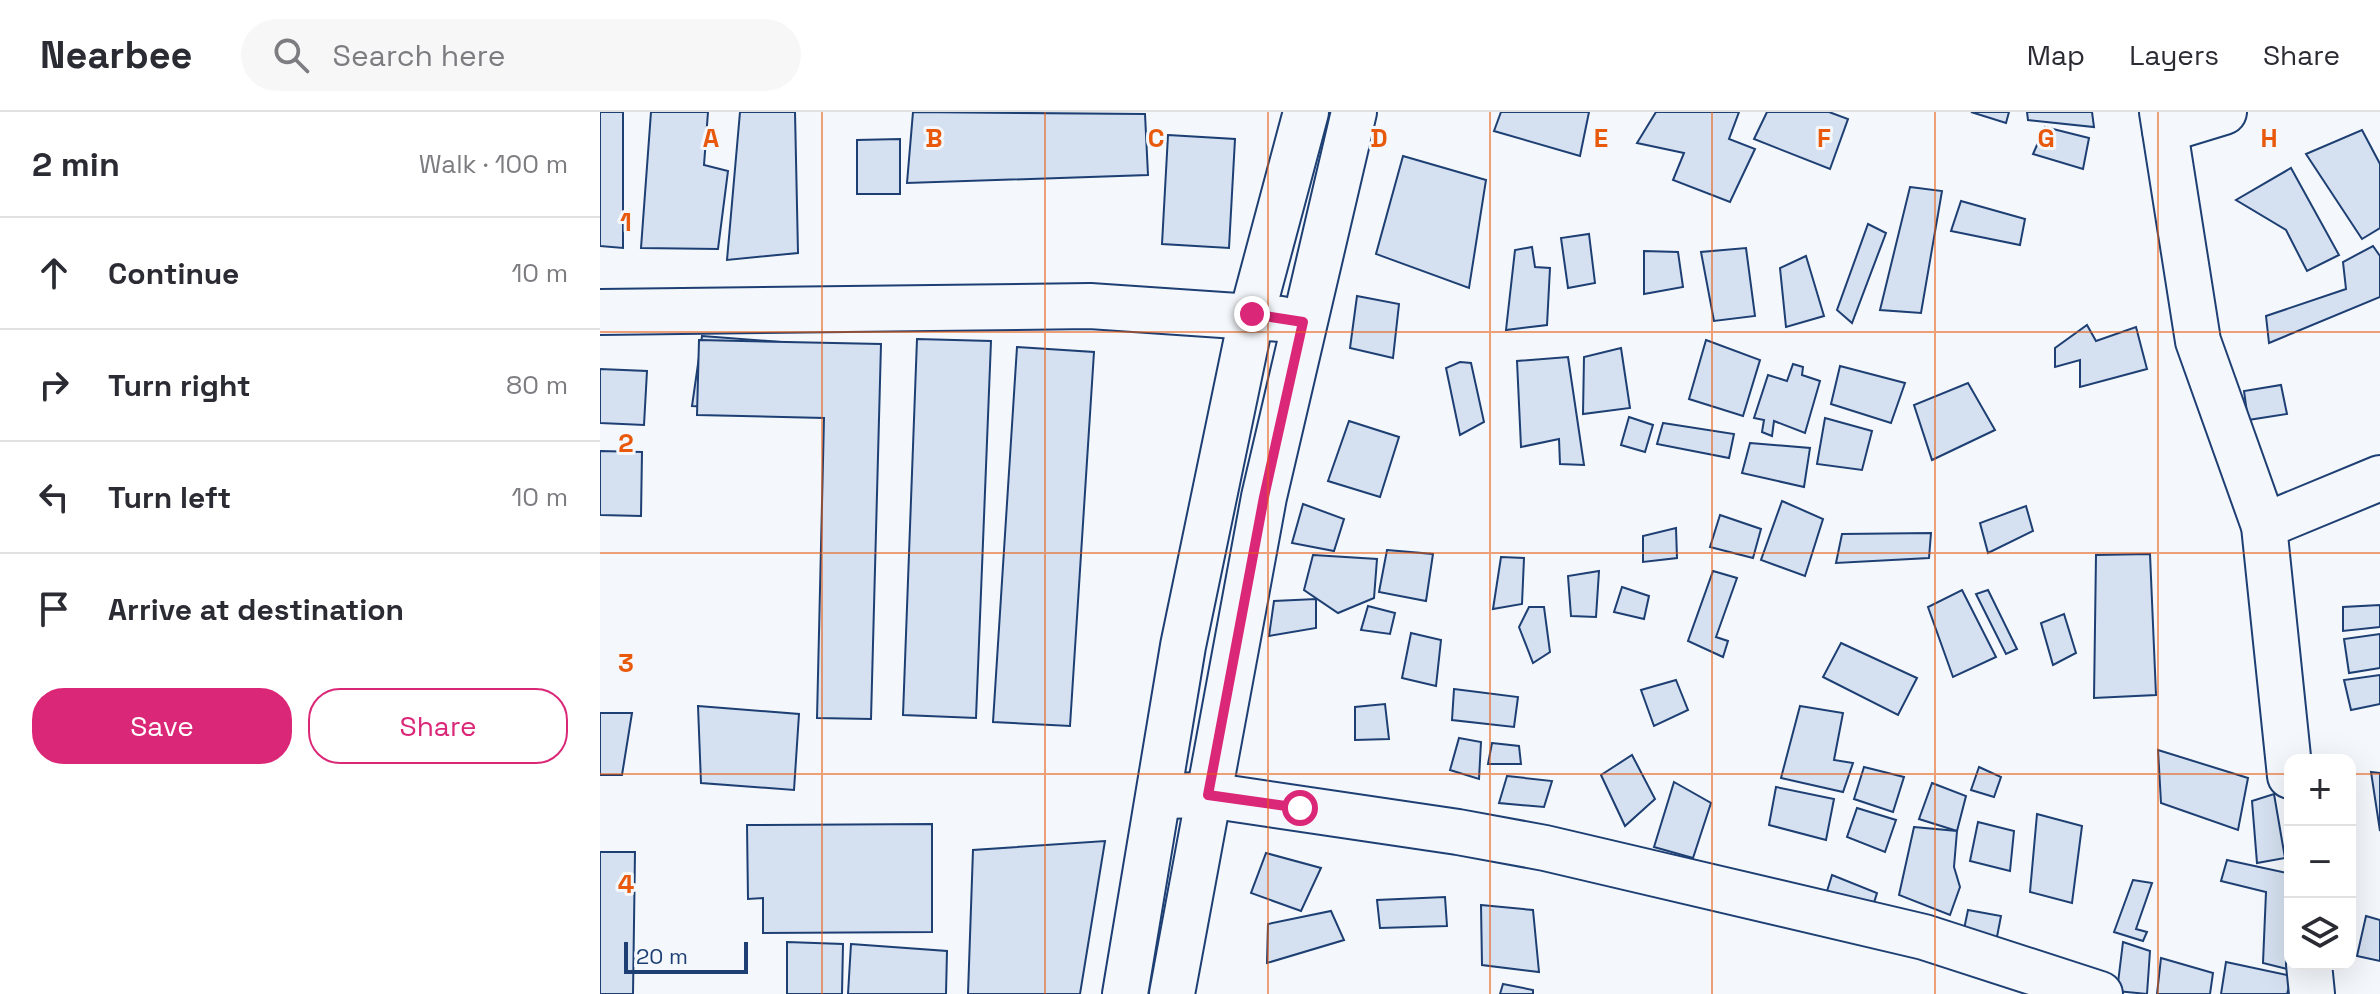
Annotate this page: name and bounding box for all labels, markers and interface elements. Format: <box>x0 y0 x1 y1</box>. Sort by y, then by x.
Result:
search box <box>241 19 801 91</box>
text: Nearbee <box>40 31 193 79</box>
icon: search <box>269 33 313 77</box>
text: Search here <box>333 36 505 75</box>
text: Map <box>2027 37 2085 73</box>
text: Layers <box>2129 37 2219 73</box>
text: Share <box>2263 37 2340 73</box>
text: A <box>703 121 720 155</box>
text: B <box>925 121 943 155</box>
text: C <box>1148 121 1164 155</box>
text: D <box>1370 121 1388 155</box>
text: E <box>1594 121 1608 155</box>
text: F <box>1817 121 1831 155</box>
text: G <box>2037 121 2055 155</box>
text: H <box>2260 121 2278 155</box>
text: 2 min <box>32 143 120 186</box>
text: Walk · 100 m <box>419 147 568 181</box>
text: 1 <box>620 205 632 239</box>
icon: ahead <box>32 251 76 295</box>
text: Continue <box>108 254 239 293</box>
text: 10 m <box>511 256 568 290</box>
route end <box>1234 296 1270 332</box>
icon: right <box>32 363 76 407</box>
text: Turn right <box>108 366 251 405</box>
text: 80 m <box>506 368 568 402</box>
text: 2 <box>618 426 634 460</box>
icon: left <box>32 475 76 519</box>
text: Turn left <box>108 478 231 517</box>
text: 10 m <box>511 480 568 514</box>
icon: arrive <box>32 587 76 631</box>
text: Arrive at destination <box>108 590 404 629</box>
text: 3 <box>618 646 634 680</box>
button: Save <box>32 688 292 764</box>
button: Share <box>308 688 568 764</box>
map controls <box>2284 754 2356 970</box>
button: + <box>2284 754 2356 826</box>
route start <box>1282 790 1318 826</box>
button: − <box>2284 826 2356 898</box>
text: 4 <box>618 867 634 901</box>
button: layers <box>2284 898 2356 970</box>
scale bar <box>624 938 748 974</box>
text: 20 m <box>636 942 688 970</box>

